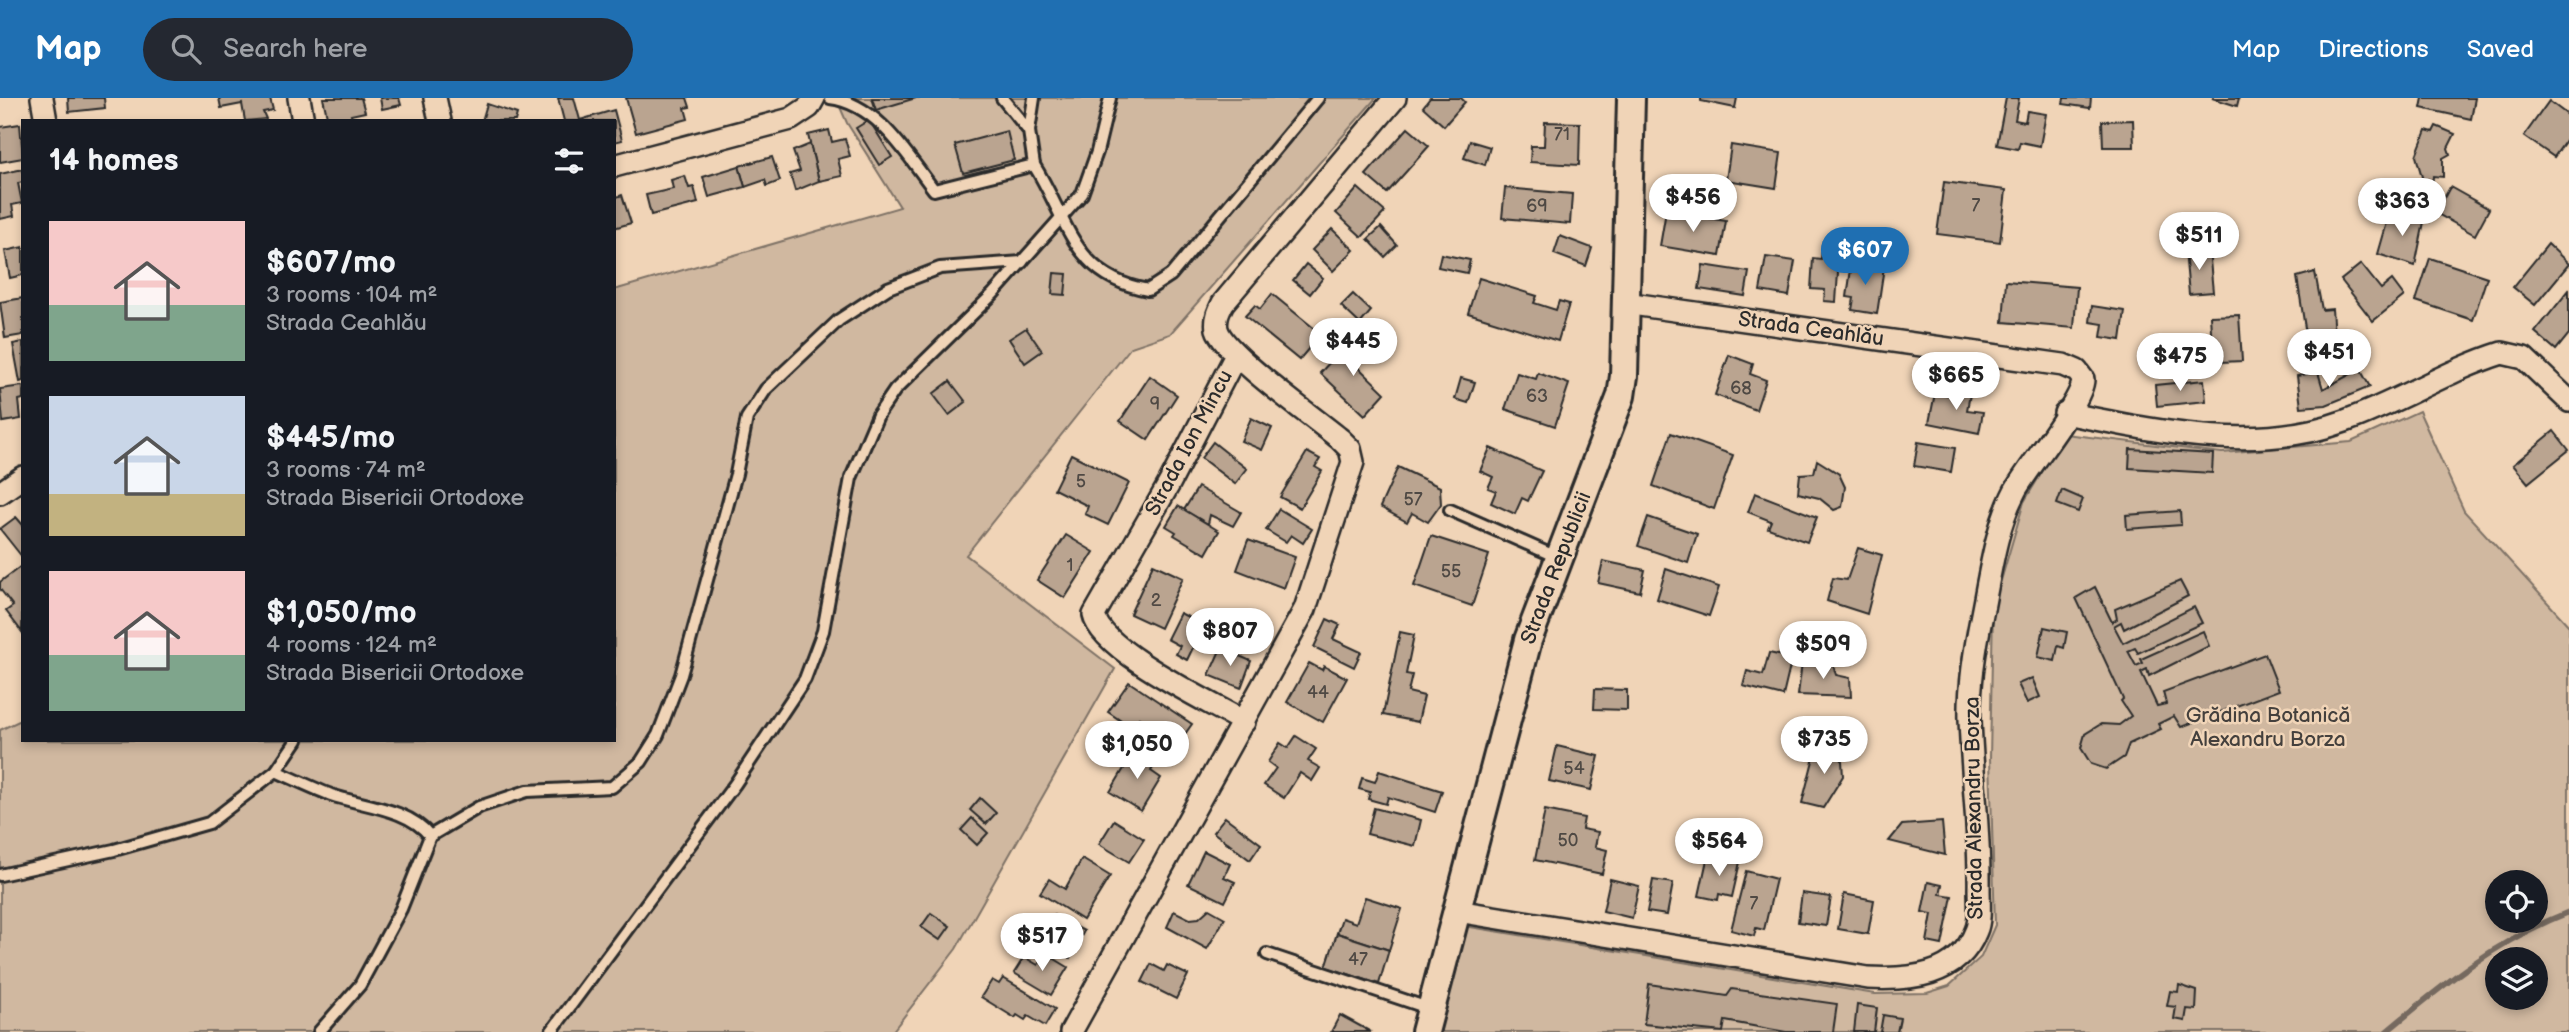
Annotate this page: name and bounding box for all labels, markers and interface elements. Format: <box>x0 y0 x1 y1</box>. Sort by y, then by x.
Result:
search box <box>143 18 633 81</box>
text: Map <box>35 29 101 69</box>
icon: search <box>167 30 205 68</box>
text: Search here <box>223 34 367 65</box>
text: Map <box>2232 35 2280 64</box>
text: Directions <box>2318 35 2429 64</box>
text: Saved <box>2467 35 2534 64</box>
house number: 71 <box>1554 124 1570 145</box>
icon: filters <box>550 142 588 180</box>
text: 14 homes <box>49 143 178 179</box>
pin: $456 <box>1652 174 1734 234</box>
pin: $363 <box>2361 178 2443 238</box>
text: $456 <box>1665 183 1721 211</box>
text: $363 <box>2374 187 2430 215</box>
house number: 7 <box>1972 195 1981 216</box>
house number: 69 <box>1526 196 1548 217</box>
pin: $511 <box>2158 212 2240 272</box>
text: $511 <box>2175 221 2223 249</box>
pin: $607 <box>1824 228 1906 287</box>
text: $607 <box>1837 236 1893 264</box>
text: $607/mo <box>266 245 396 281</box>
icon: home <box>105 249 189 333</box>
text: 3 rooms · 104 m² <box>266 281 437 309</box>
street label: Strada Ceahlău <box>1737 306 1885 352</box>
text: Strada Ceahlău <box>266 309 427 337</box>
pin: $445 <box>1312 318 1394 378</box>
text: $445 <box>1325 327 1381 355</box>
pin: $451 <box>2288 330 2370 389</box>
pin: $475 <box>2139 334 2221 393</box>
text: $451 <box>2303 338 2355 366</box>
text: $475 <box>2153 342 2207 370</box>
pin: $665 <box>1915 352 1997 412</box>
text: $665 <box>1928 361 1984 389</box>
street label: Strada Ion Mincu <box>1140 366 1238 520</box>
house number: 68 <box>1730 378 1752 399</box>
house number: 63 <box>1526 386 1548 407</box>
house number: 9 <box>1150 394 1160 415</box>
text: $445/mo <box>266 420 395 456</box>
icon: home <box>105 424 189 508</box>
text: 3 rooms · 74 m² <box>266 456 426 484</box>
house number: 5 <box>1076 471 1086 492</box>
text: Strada Bisericii Ortodoxe <box>266 484 524 512</box>
street label: Strada Republicii <box>1515 488 1597 648</box>
house number: 57 <box>1403 489 1423 510</box>
house number: 1 <box>1067 555 1073 576</box>
house number: 55 <box>1441 561 1461 582</box>
house number: 2 <box>1151 590 1162 611</box>
text: $1,050/mo <box>266 595 416 631</box>
icon: home <box>105 599 189 683</box>
pin: $807 <box>1189 608 1271 668</box>
text: $807 <box>1202 617 1258 645</box>
pin: $509 <box>1782 622 1864 681</box>
text: $509 <box>1795 630 1851 658</box>
text: 4 rooms · 124 m² <box>266 631 437 659</box>
text: Strada Bisericii Ortodoxe <box>266 659 524 687</box>
house number: 44 <box>1307 682 1329 703</box>
street label: Strada Alexandru Borza <box>1960 696 1988 920</box>
park label: Grădina Botanică Alexandru Borza <box>2186 703 2350 752</box>
pin: $735 <box>1783 716 1865 776</box>
pin: $1,050 <box>1080 722 1194 781</box>
text: $735 <box>1797 725 1851 753</box>
text: $1,050 <box>1101 730 1173 758</box>
house number: 54 <box>1563 758 1585 779</box>
pin: $564 <box>1678 818 1760 878</box>
text: $564 <box>1691 827 1747 855</box>
house number: 50 <box>1558 830 1578 851</box>
map controls <box>2485 870 2548 1010</box>
button: locate <box>2485 870 2548 933</box>
house number: 7 <box>1750 893 1759 914</box>
pin: $517 <box>1001 914 1083 973</box>
text: $517 <box>1017 922 1067 950</box>
button: layers <box>2485 947 2548 1010</box>
house number: 47 <box>1348 949 1368 970</box>

